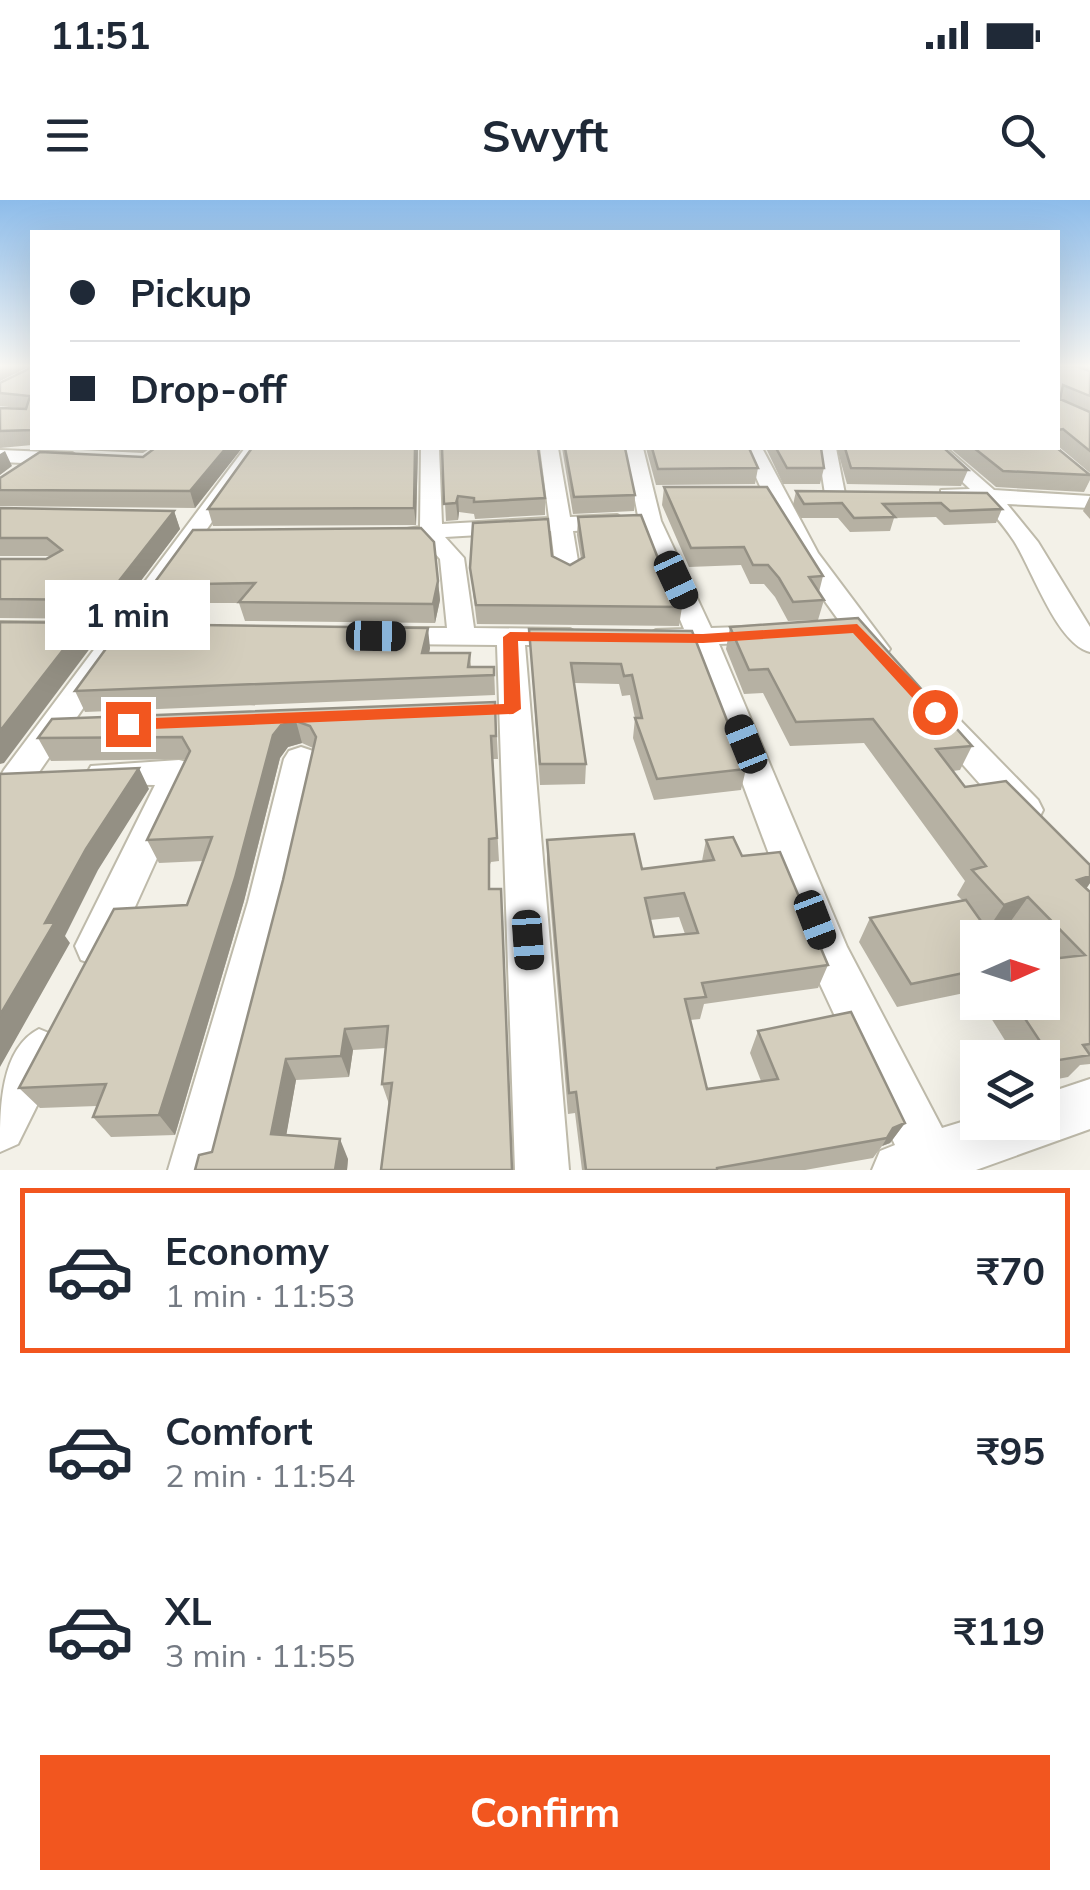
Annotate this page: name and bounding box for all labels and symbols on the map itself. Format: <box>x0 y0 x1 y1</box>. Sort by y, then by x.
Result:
car <box>650 546 702 614</box>
callout: 1 min <box>46 579 210 649</box>
car <box>346 620 406 652</box>
route start <box>913 690 958 735</box>
route end <box>106 702 151 747</box>
car <box>721 711 771 777</box>
car <box>790 887 840 953</box>
car <box>511 909 545 971</box>
north arrow <box>960 920 1060 1020</box>

